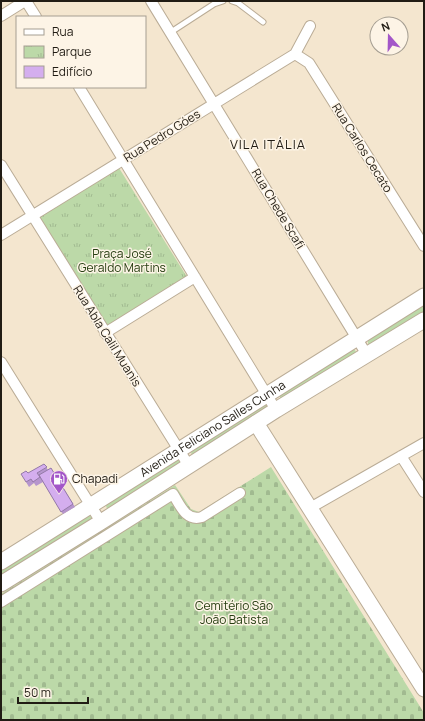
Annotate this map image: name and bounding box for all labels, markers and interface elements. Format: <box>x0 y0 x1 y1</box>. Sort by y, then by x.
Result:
legend <box>16 16 146 88</box>
north arrow <box>369 16 409 56</box>
text: N <box>379 18 392 35</box>
text: Rua <box>52 23 73 40</box>
text: Parque <box>52 43 91 60</box>
text: Edifício <box>52 63 92 80</box>
street label: Rua Carlos Cecato <box>328 100 397 196</box>
street label: Rua Pedro Góes <box>120 105 203 166</box>
district label: VILA ITÁLIA <box>230 135 306 153</box>
street label: Rua Chede Scafi <box>248 165 309 252</box>
park label: Praça José Geraldo Martins <box>78 245 166 276</box>
street label: Rua Abla Calil Muanis <box>69 282 146 390</box>
street label: Avenida Feliciano Salles Cunha <box>136 376 289 481</box>
fuel station icon: Chapadi <box>49 469 69 494</box>
place label: Chapadi <box>72 470 118 487</box>
park label: Cemitério São João Batista <box>195 597 273 628</box>
scale bar <box>18 679 88 705</box>
text: 50 m <box>24 684 51 701</box>

